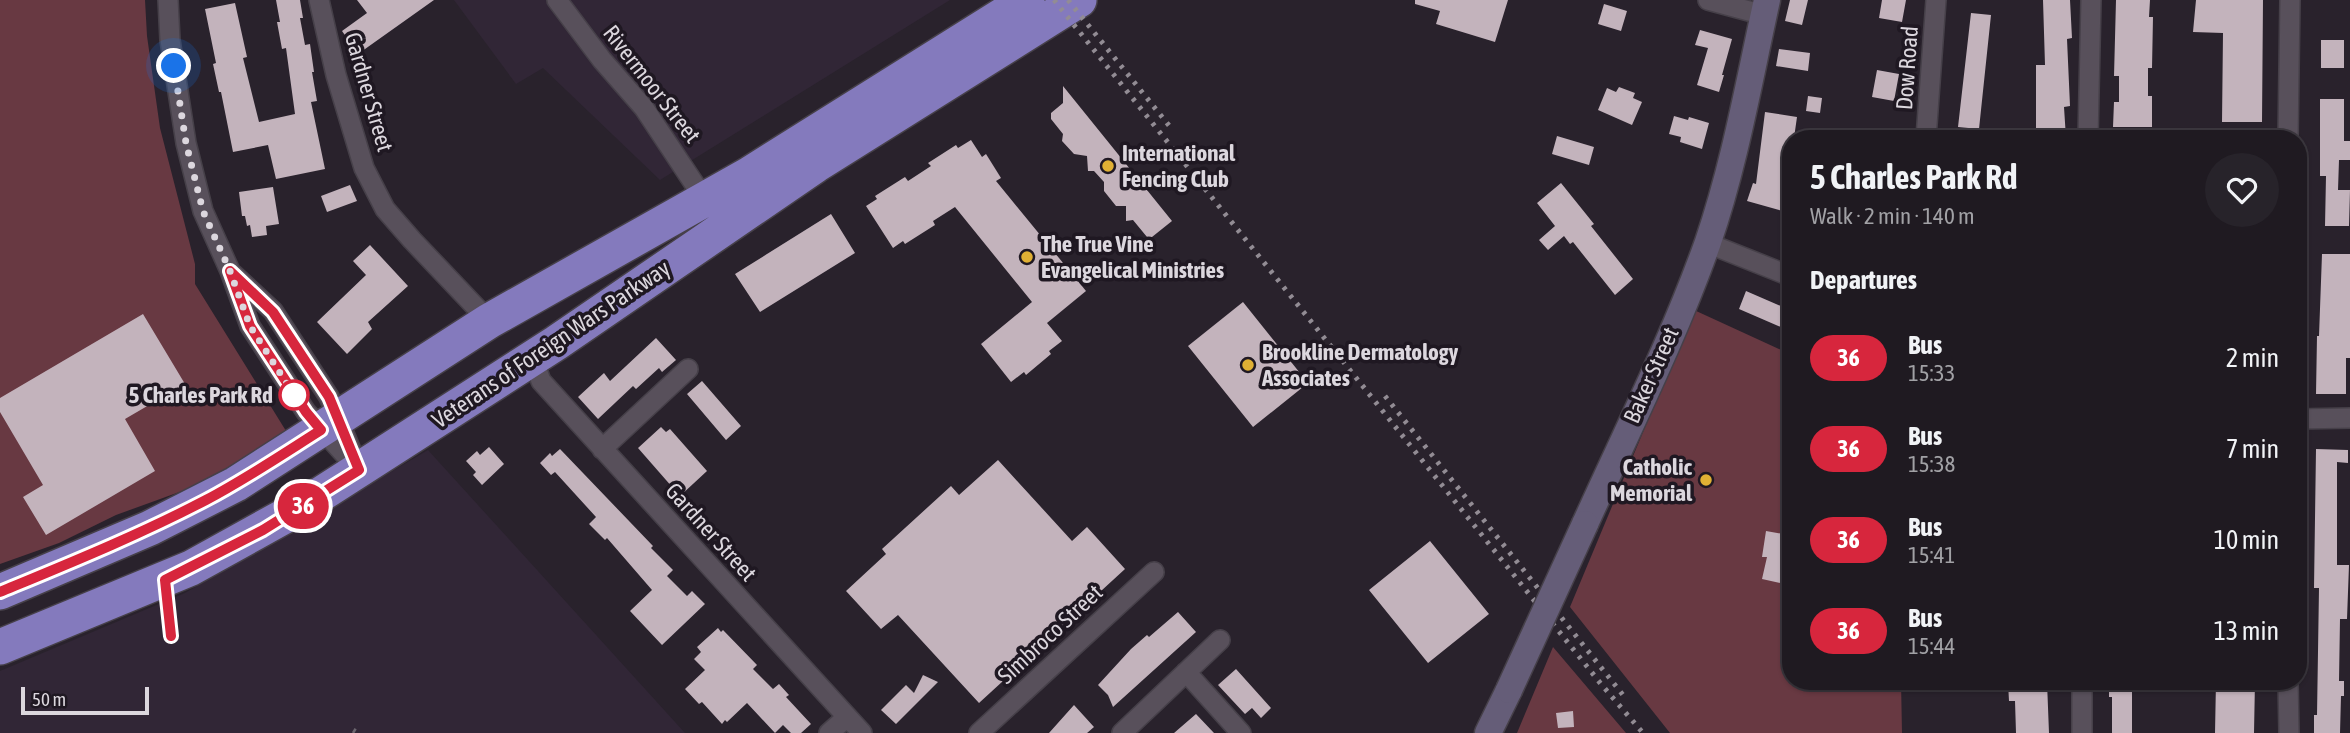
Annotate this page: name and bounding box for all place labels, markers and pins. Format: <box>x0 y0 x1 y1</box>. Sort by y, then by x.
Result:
place label: International Fencing Club <box>1122 140 1236 192</box>
marker: International Fencing Club <box>1100 158 1116 174</box>
place label: The True Vine Evangelical Ministries <box>1041 231 1224 283</box>
marker: The True Vine Evangelical Ministries <box>1019 249 1035 265</box>
place label: Brookline Dermatology Associates <box>1261 339 1459 391</box>
marker: Brookline Dermatology Associates <box>1240 357 1256 373</box>
marker: 5 Charles Park Rd <box>279 380 309 410</box>
place label: 5 Charles Park Rd <box>129 382 273 408</box>
place label: Catholic Memorial <box>1610 454 1693 506</box>
marker: Catholic Memorial <box>1698 472 1714 488</box>

